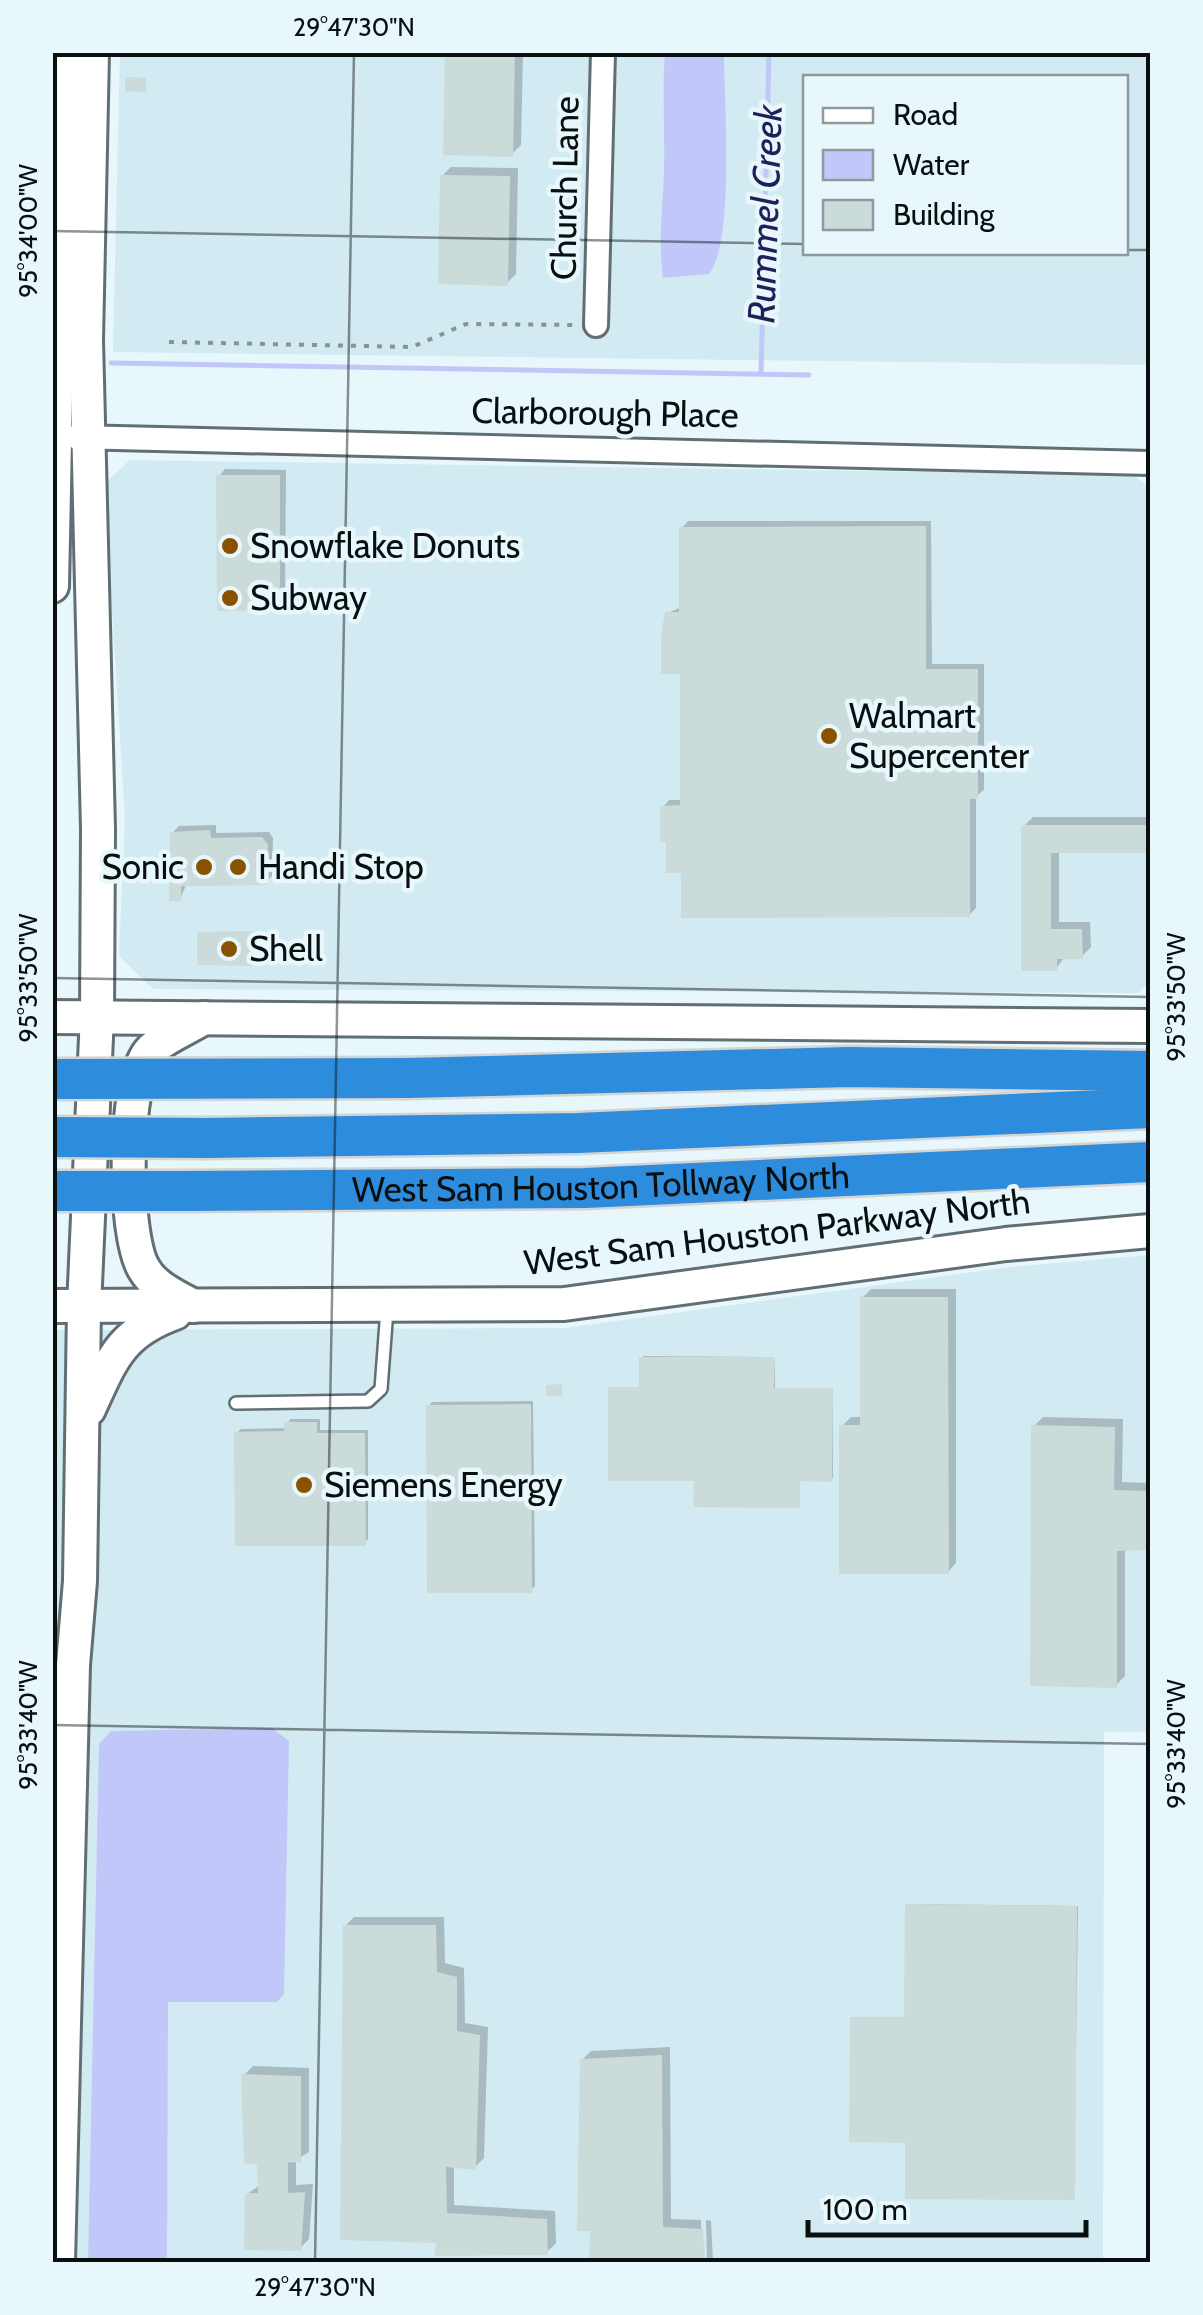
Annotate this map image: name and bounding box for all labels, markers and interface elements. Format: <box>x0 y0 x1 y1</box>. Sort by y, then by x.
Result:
text: 29°47'30"N <box>293 12 415 42</box>
legend <box>803 75 1128 255</box>
street label: Church Lane <box>541 96 588 280</box>
text: Road <box>893 96 958 133</box>
water label: Rummel Creek <box>737 102 792 324</box>
text: Water <box>893 146 970 183</box>
text: 95°34'00"W <box>13 164 43 298</box>
text: Building <box>893 196 996 233</box>
street label: Clarborough Place <box>471 389 739 436</box>
place label: Snowflake Donuts <box>250 524 520 567</box>
marker: Snowflake Donuts <box>219 535 241 557</box>
place label: Subway <box>250 576 367 619</box>
marker: Subway <box>219 587 241 609</box>
place label: Walmart Supercenter <box>849 694 1029 777</box>
marker: Walmart Supercenter <box>818 725 840 747</box>
place label: Sonic <box>101 845 184 888</box>
place label: Handi Stop <box>258 845 424 888</box>
marker: Sonic <box>193 856 215 878</box>
marker: Handi Stop <box>227 856 249 878</box>
text: 95°33'50"W <box>13 913 43 1043</box>
place label: Shell <box>249 927 323 970</box>
text: 95°33'50"W <box>1161 932 1191 1062</box>
marker: Shell <box>218 938 240 960</box>
street label: West Sam Houston Tollway North <box>352 1154 851 1211</box>
street label: West Sam Houston Parkway North <box>521 1179 1032 1284</box>
place label: Siemens Energy <box>324 1463 563 1506</box>
marker: Siemens Energy <box>293 1474 315 1496</box>
text: 95°33'40"W <box>13 1660 43 1790</box>
text: 95°33'40"W <box>1161 1679 1191 1809</box>
scale bar <box>808 2175 1086 2237</box>
text: 100 m <box>823 2191 908 2228</box>
text: 29°47'30"N <box>254 2272 376 2302</box>

